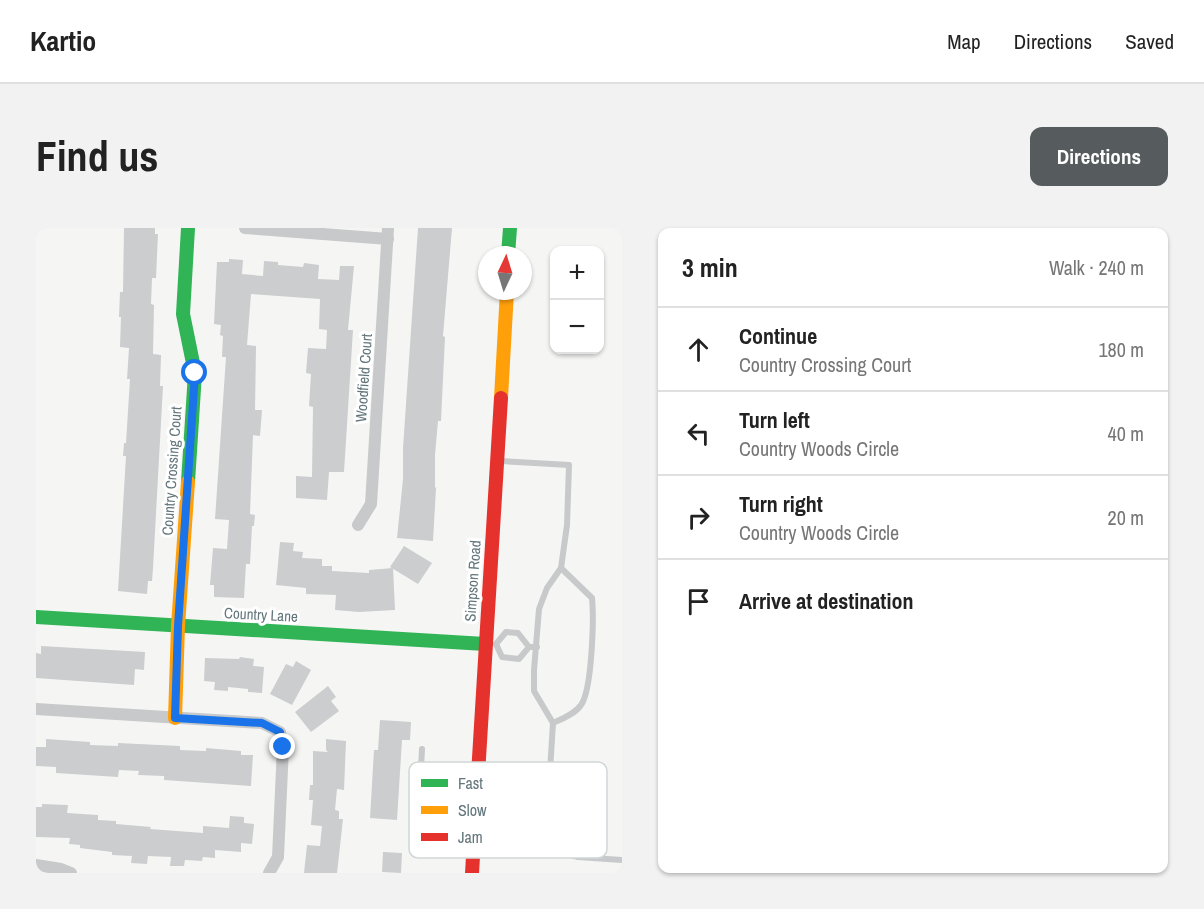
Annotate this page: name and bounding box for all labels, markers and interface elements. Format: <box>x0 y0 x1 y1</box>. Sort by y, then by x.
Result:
text: Kartio <box>30 22 96 60</box>
text: Map <box>947 27 981 56</box>
text: Directions <box>1014 27 1092 56</box>
text: Saved <box>1125 27 1174 56</box>
button: Directions <box>1030 127 1168 186</box>
text: Find us <box>36 128 158 184</box>
north arrow <box>478 246 532 300</box>
map controls <box>550 246 604 354</box>
button: + <box>550 246 604 300</box>
text: 3 min <box>682 250 738 285</box>
text: Walk · 240 m <box>1049 254 1144 281</box>
button: − <box>550 300 604 354</box>
text: Continue <box>739 321 817 351</box>
street label: Woodfield Court <box>350 332 377 423</box>
icon: ahead <box>682 333 715 366</box>
text: 180 m <box>1098 336 1144 363</box>
text: Country Crossing Court <box>739 351 911 378</box>
route start <box>181 359 207 385</box>
street label: Country Crossing Court <box>157 405 187 536</box>
text: Turn left <box>739 405 810 435</box>
icon: left <box>682 417 715 450</box>
text: 40 m <box>1108 420 1144 447</box>
text: Country Woods Circle <box>739 435 899 462</box>
text: Turn right <box>739 489 823 519</box>
icon: right <box>682 501 715 534</box>
text: 20 m <box>1108 504 1144 531</box>
text: Country Woods Circle <box>739 519 899 546</box>
street label: Simpson Road <box>459 540 486 622</box>
icon: arrive <box>682 585 715 618</box>
text: Arrive at destination <box>739 586 913 616</box>
street label: Country Lane <box>224 602 299 627</box>
route end <box>269 733 295 759</box>
legend <box>409 762 607 858</box>
text: Fast <box>458 772 483 794</box>
text: Slow <box>458 799 487 821</box>
text: Jam <box>458 826 483 848</box>

